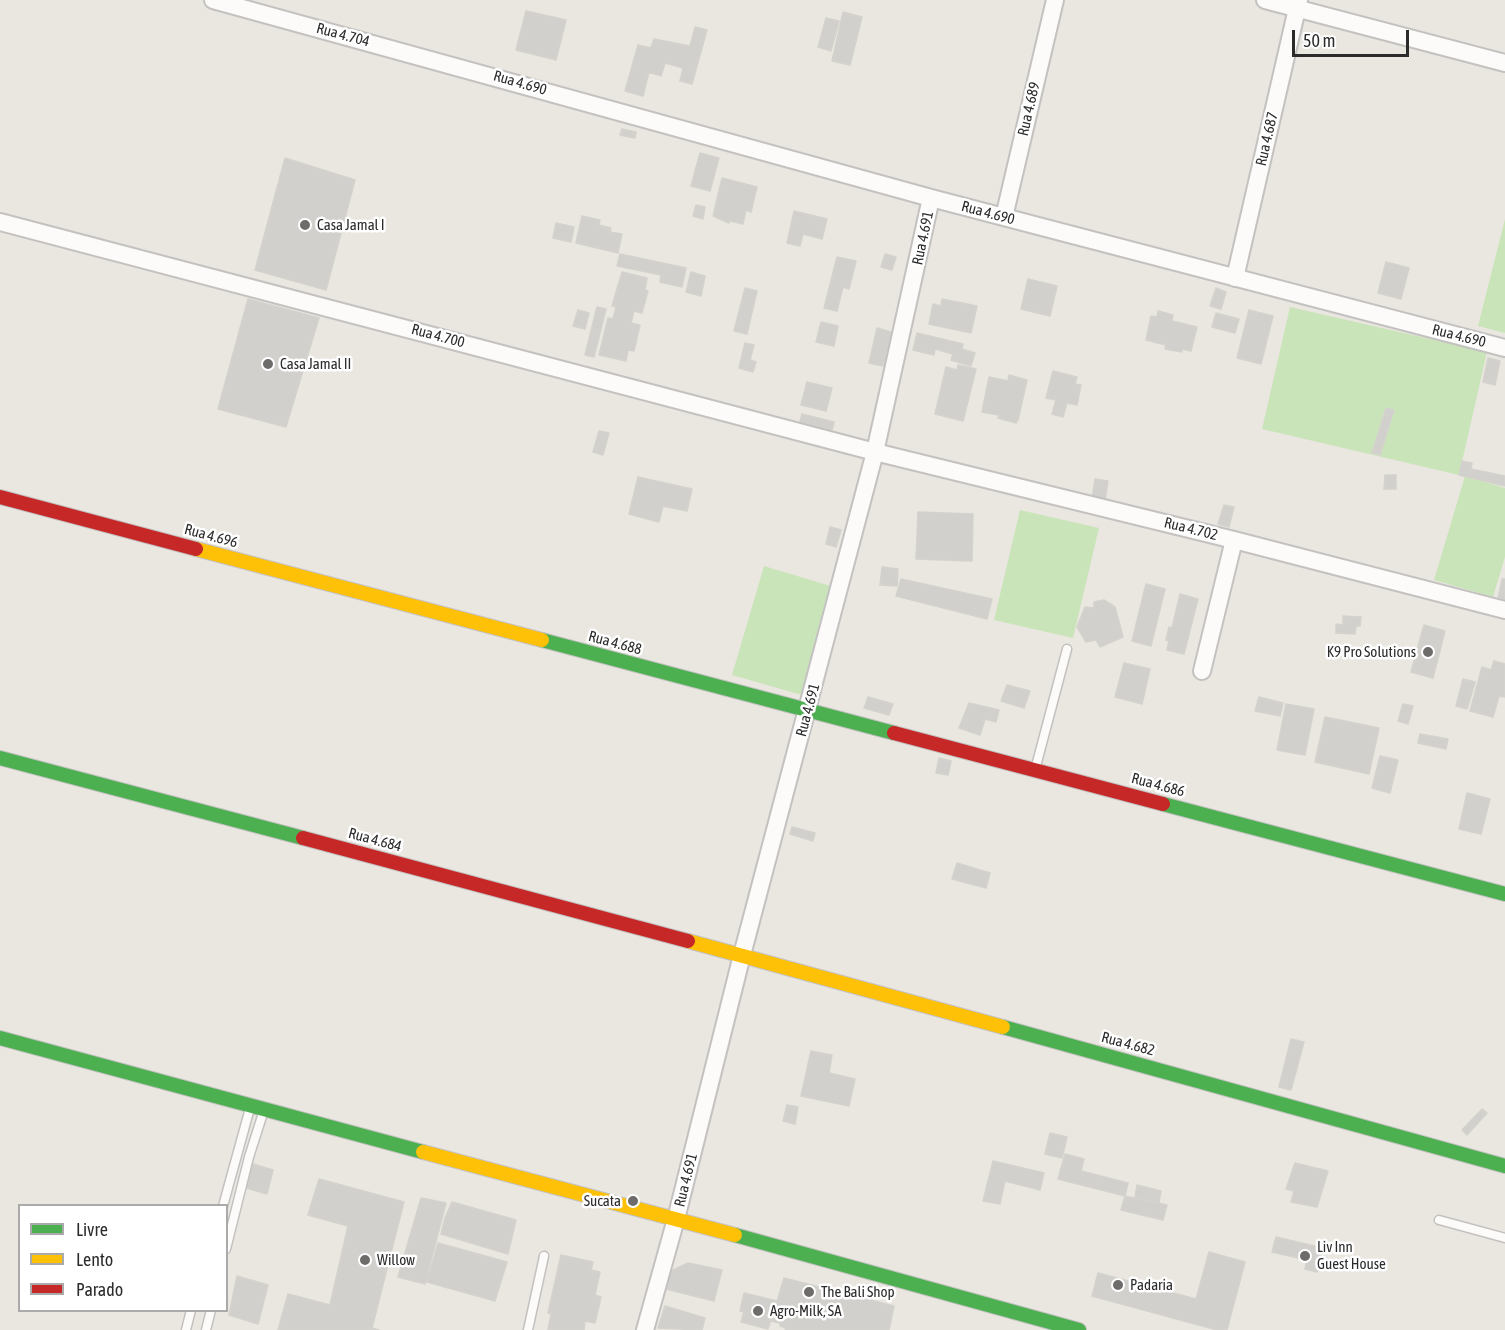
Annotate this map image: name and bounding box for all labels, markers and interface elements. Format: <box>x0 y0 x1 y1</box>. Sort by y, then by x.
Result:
scale bar <box>1295 18 1412 56</box>
street label: Rua 4.704 <box>314 19 372 51</box>
text: 50 m <box>1303 30 1335 51</box>
street label: Rua 4.690 <box>491 67 549 99</box>
street label: Rua 4.689 <box>1014 80 1044 138</box>
street label: Rua 4.687 <box>1252 110 1282 168</box>
street label: Rua 4.690 <box>959 197 1017 229</box>
street label: Rua 4.691 <box>909 209 937 267</box>
place label: Casa Jamal I <box>317 216 384 234</box>
marker: Casa Jamal I <box>298 218 312 232</box>
street label: Rua 4.700 <box>409 320 467 352</box>
street label: Rua 4.690 <box>1430 321 1488 351</box>
place label: Casa Jamal II <box>280 355 351 373</box>
marker: Casa Jamal II <box>261 357 275 371</box>
street label: Rua 4.702 <box>1162 514 1220 544</box>
street label: Rua 4.696 <box>182 520 240 552</box>
street label: Rua 4.688 <box>586 627 644 659</box>
place label: K9 Pro Solutions <box>1327 643 1416 661</box>
marker: K9 Pro Solutions <box>1421 645 1435 659</box>
street label: Rua 4.691 <box>792 681 824 739</box>
street label: Rua 4.686 <box>1129 769 1187 801</box>
street label: Rua 4.684 <box>346 824 404 856</box>
street label: Rua 4.682 <box>1099 1028 1157 1060</box>
street label: Rua 4.691 <box>671 1151 701 1209</box>
place label: Sucata <box>584 1192 621 1210</box>
marker: Sucata <box>626 1194 640 1208</box>
legend <box>18 1204 228 1312</box>
text: Livre <box>76 1219 108 1240</box>
place label: Liv Inn Guest House <box>1317 1238 1386 1273</box>
text: Lento <box>76 1249 113 1270</box>
marker: Liv Inn Guest House <box>1298 1249 1312 1263</box>
place label: Willow <box>377 1251 415 1269</box>
marker: Willow <box>358 1253 372 1267</box>
place label: Padaria <box>1130 1276 1173 1294</box>
marker: Padaria <box>1111 1278 1125 1292</box>
text: Parado <box>76 1279 123 1300</box>
place label: The Bali Shop <box>821 1283 895 1301</box>
marker: The Bali Shop <box>802 1285 816 1299</box>
place label: Agro-Milk, SA <box>770 1302 841 1320</box>
marker: Agro-Milk, SA <box>751 1304 765 1318</box>

